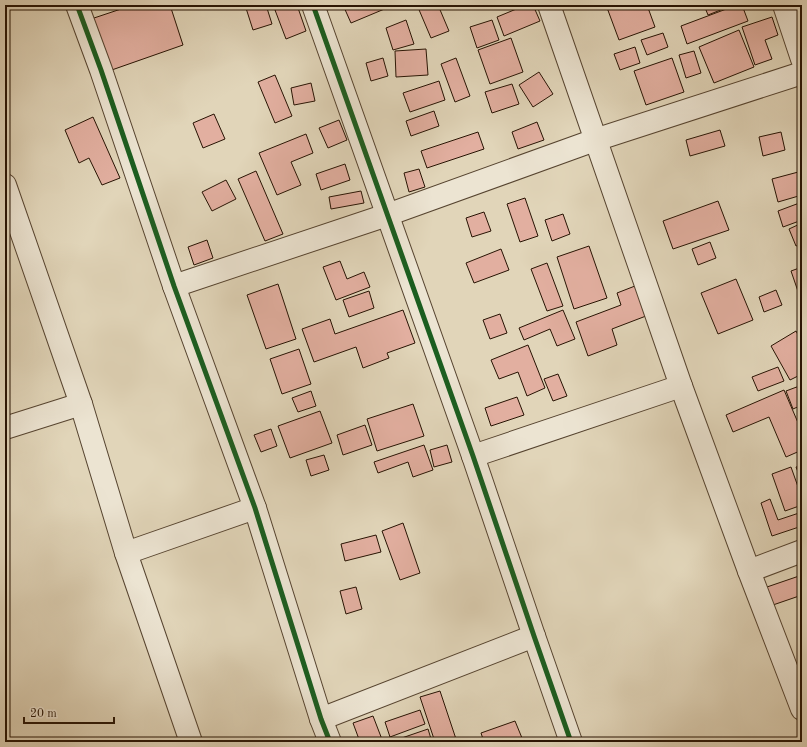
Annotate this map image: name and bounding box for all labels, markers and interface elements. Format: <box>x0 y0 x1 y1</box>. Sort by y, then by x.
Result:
scale bar <box>24 699 114 725</box>
text: 20 m <box>30 708 57 720</box>

